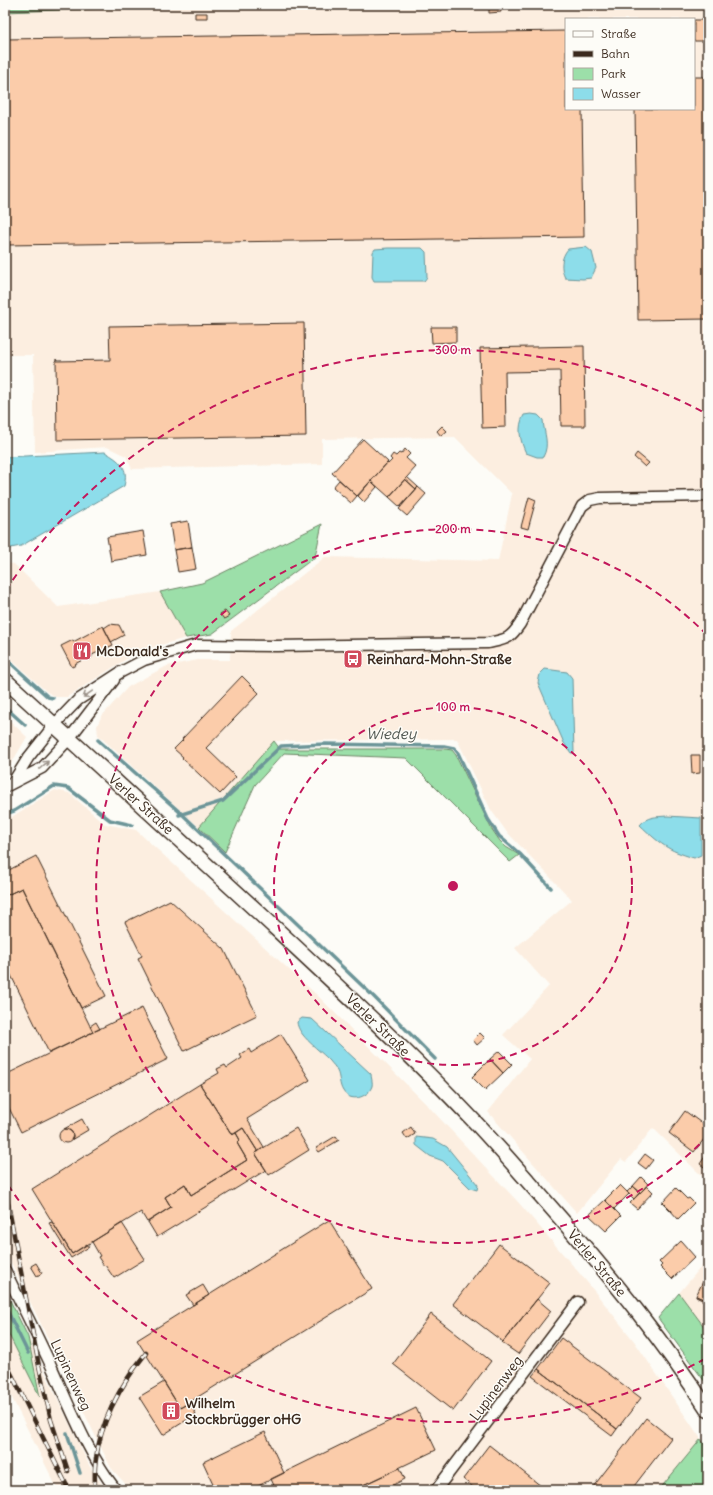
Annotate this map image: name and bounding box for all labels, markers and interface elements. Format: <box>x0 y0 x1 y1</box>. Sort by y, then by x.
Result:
legend <box>565 18 695 110</box>
text: Straße <box>601 26 636 41</box>
text: Bahn <box>601 46 630 61</box>
text: Park <box>601 66 626 81</box>
text: Wasser <box>601 86 641 101</box>
text: 300 m <box>435 342 471 357</box>
text: 200 m <box>435 521 471 536</box>
restaurant icon: McDonald's <box>71 640 93 662</box>
place label: McDonald's <box>96 642 169 660</box>
bus stop icon: Reinhard-Mohn-Straße <box>342 648 364 670</box>
place label: Reinhard-Mohn-Straße <box>367 650 512 668</box>
one-way arrow <box>83 690 94 698</box>
text: 100 m <box>436 699 470 714</box>
water label: Wiedey <box>366 724 418 743</box>
one-way arrow <box>39 760 49 769</box>
street label: Verler Straße <box>104 770 178 838</box>
centre of rings <box>446 879 460 893</box>
street label: Verler Straße <box>342 990 414 1060</box>
street label: Verler Straße <box>564 1226 630 1300</box>
street label: Lupinenweg <box>47 1336 95 1414</box>
street label: Lupinenweg <box>466 1352 526 1424</box>
place label: Wilhelm Stockbrügger oHG <box>185 1394 301 1428</box>
building icon: Wilhelm Stockbrügger oHG <box>160 1400 182 1422</box>

